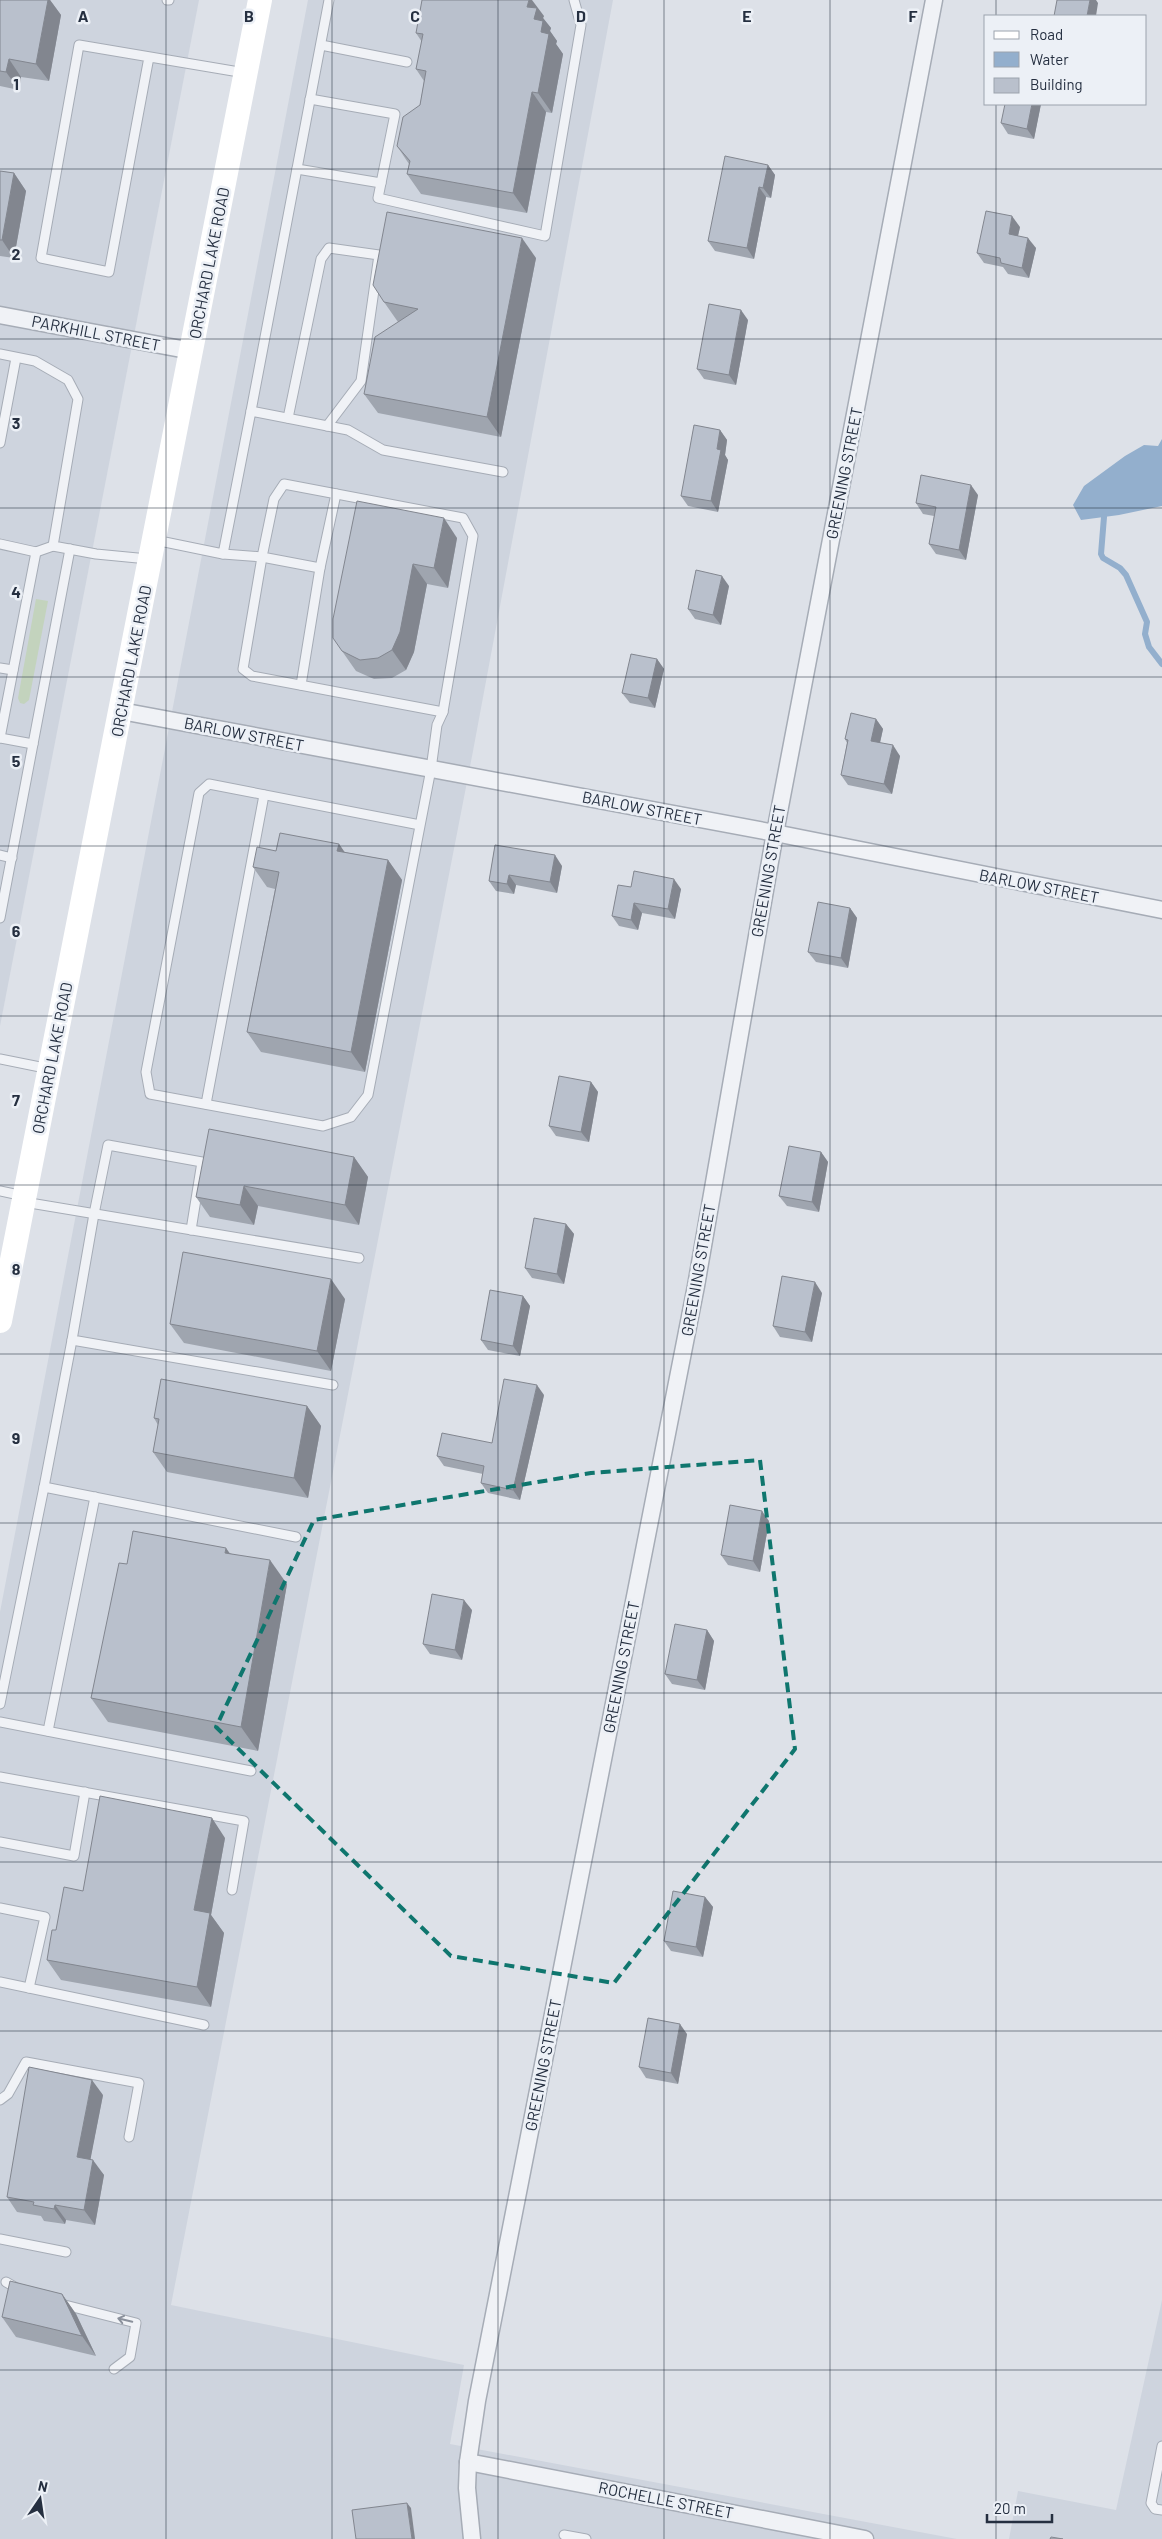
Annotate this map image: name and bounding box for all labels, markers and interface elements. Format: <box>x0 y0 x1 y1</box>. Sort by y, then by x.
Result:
text: A <box>78 6 89 25</box>
text: B <box>244 6 254 25</box>
text: C <box>410 6 420 25</box>
text: D <box>576 6 586 25</box>
text: E <box>742 6 752 25</box>
text: F <box>909 6 918 25</box>
legend <box>984 15 1147 105</box>
text: Road <box>1030 25 1063 43</box>
text: Water <box>1030 50 1069 68</box>
text: 1 <box>13 74 19 93</box>
text: Building <box>1030 75 1083 93</box>
street label: ORCHARD LAKE ROAD <box>184 185 233 340</box>
text: 2 <box>12 244 21 263</box>
street label: PARKHILL STREET <box>30 311 162 354</box>
street label: GREENING STREET <box>821 405 866 541</box>
text: 3 <box>12 413 20 432</box>
text: 4 <box>11 582 21 601</box>
street label: ORCHARD LAKE ROAD <box>106 583 155 738</box>
street label: BARLOW STREET <box>183 713 306 754</box>
text: 5 <box>12 751 21 770</box>
street label: BARLOW STREET <box>581 787 704 828</box>
street label: GREENING STREET <box>747 803 789 939</box>
street label: BARLOW STREET <box>978 865 1101 906</box>
text: 6 <box>12 921 21 940</box>
street label: ORCHARD LAKE ROAD <box>27 980 76 1135</box>
text: 7 <box>12 1090 20 1109</box>
street label: GREENING STREET <box>677 1202 719 1338</box>
text: 8 <box>12 1259 21 1278</box>
text: 9 <box>12 1428 20 1447</box>
street label: GREENING STREET <box>598 1599 643 1735</box>
street label: GREENING STREET <box>520 1997 565 2133</box>
one-way arrow <box>117 2315 133 2324</box>
north arrow <box>15 2474 65 2524</box>
text: N <box>37 2477 49 2495</box>
street label: ROCHELLE STREET <box>597 2477 735 2522</box>
scale bar <box>987 2492 1052 2524</box>
text: 20 m <box>994 2499 1026 2517</box>

